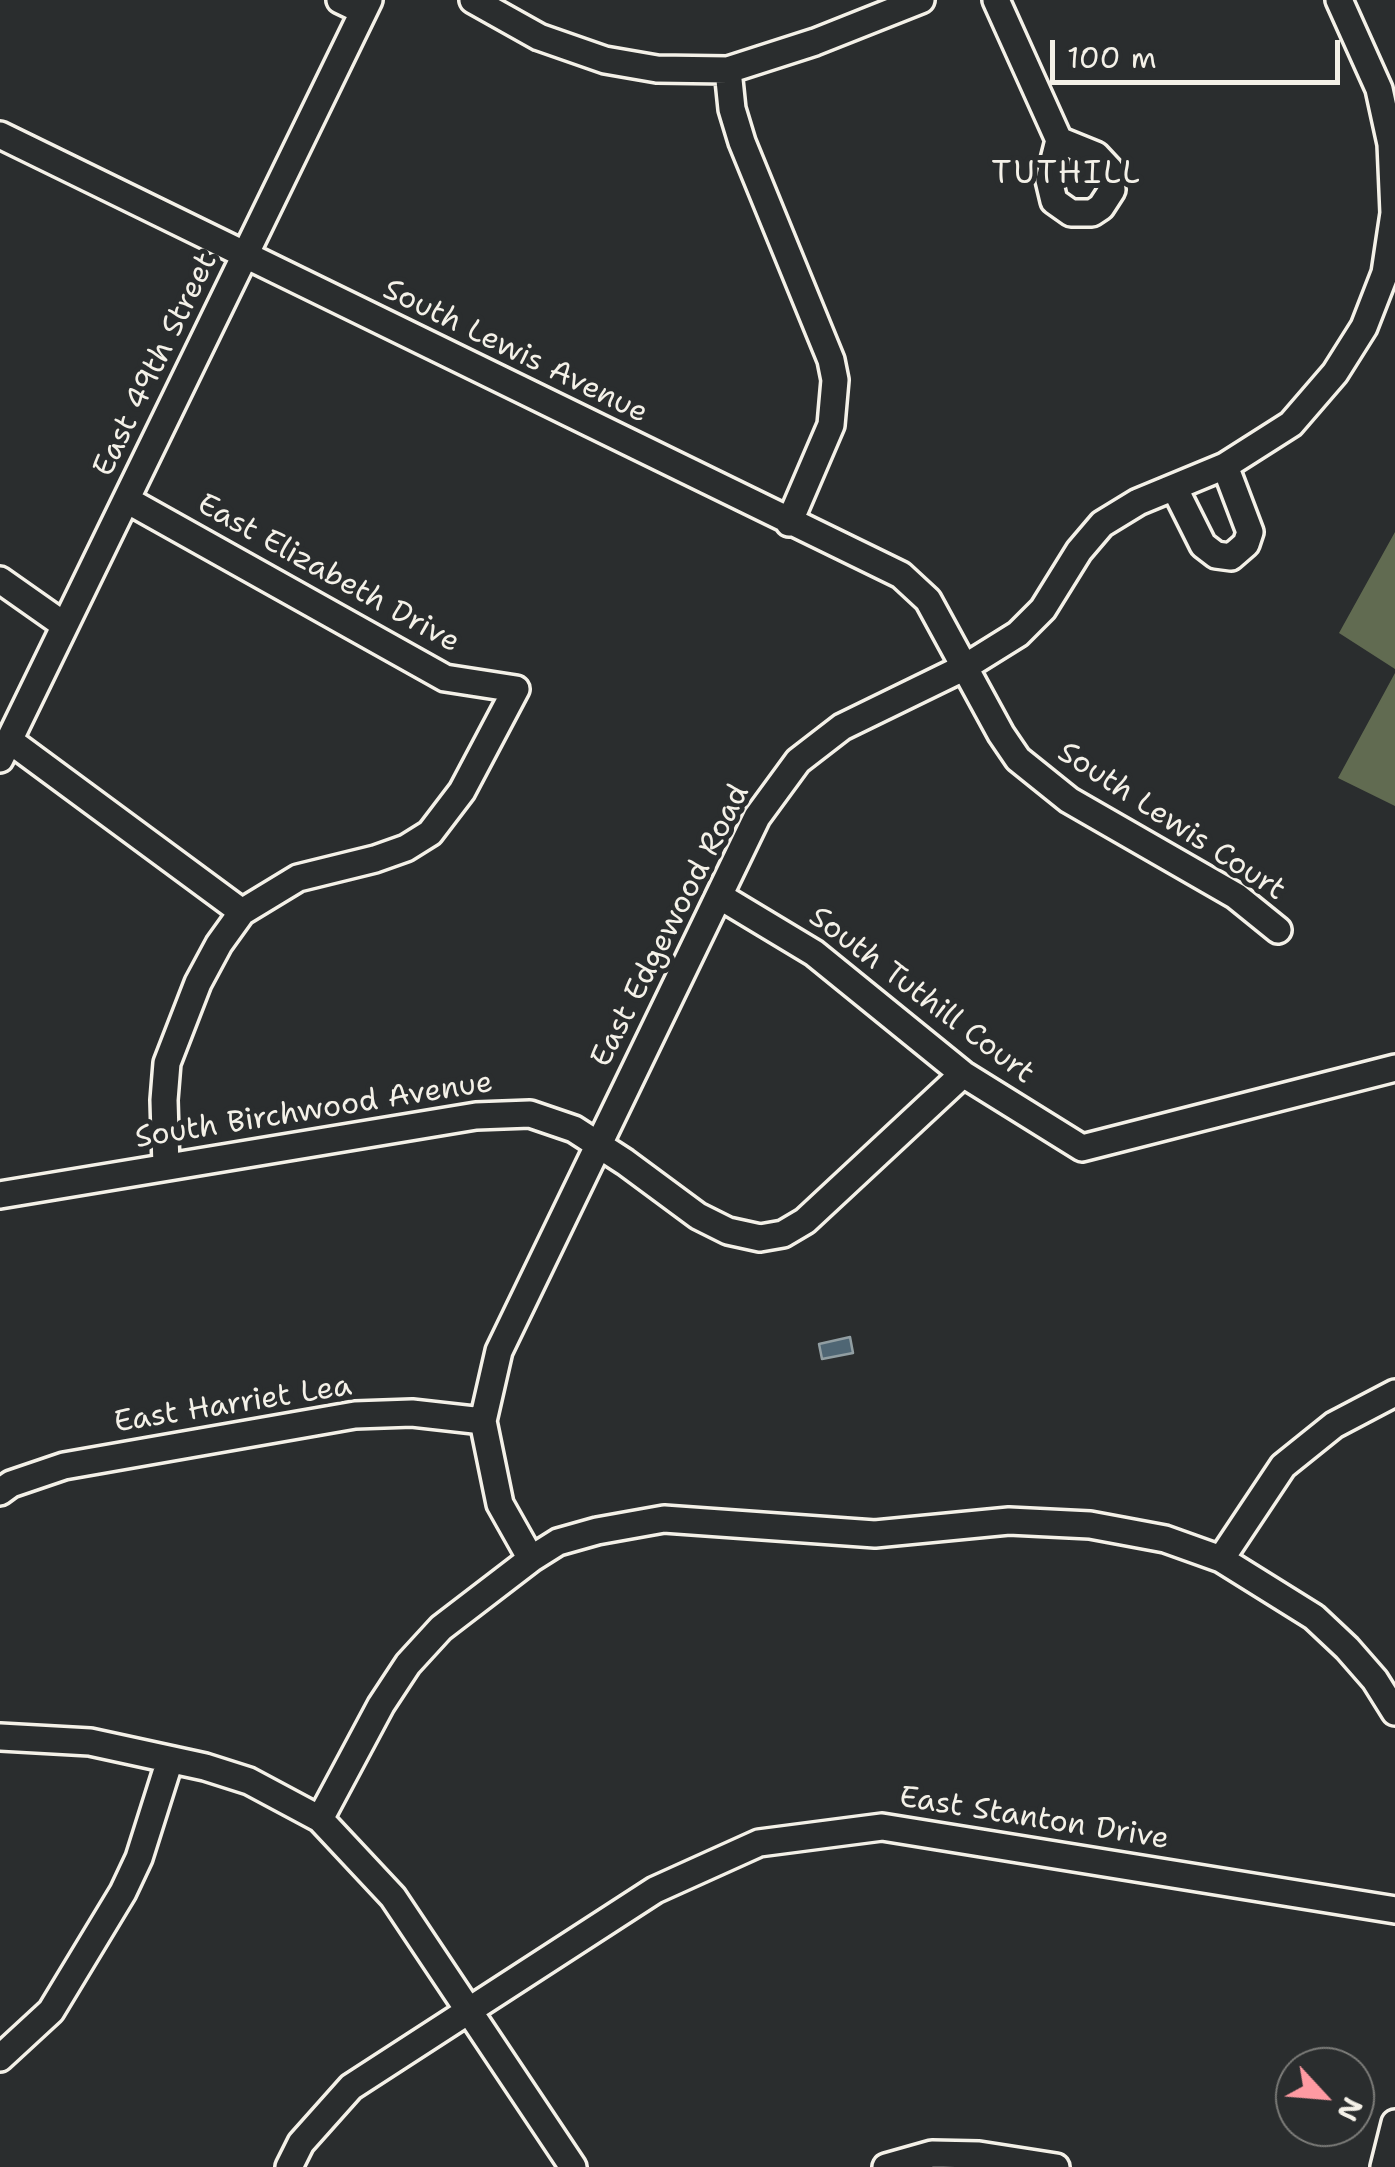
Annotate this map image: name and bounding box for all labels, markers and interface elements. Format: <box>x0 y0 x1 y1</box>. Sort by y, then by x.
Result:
scale bar <box>1055 20 1345 82</box>
text: 100 m <box>1067 37 1157 78</box>
district label: TUTHILL <box>991 156 1143 194</box>
street label: East 49th Street <box>86 247 226 483</box>
street label: South Lewis Avenue <box>377 272 653 432</box>
street label: East Elizabeth Drive <box>190 487 466 661</box>
street label: South Lewis Court <box>1051 735 1291 909</box>
street label: East Edgewood Road <box>584 779 758 1073</box>
street label: South Tuthill Court <box>801 900 1041 1092</box>
street label: South Birchwood Avenue <box>133 1065 495 1157</box>
street label: East Harriet Lea <box>112 1368 354 1442</box>
street label: East Stanton Drive <box>897 1780 1171 1858</box>
north arrow <box>1275 2047 1375 2147</box>
text: N <box>1328 2091 1372 2128</box>

